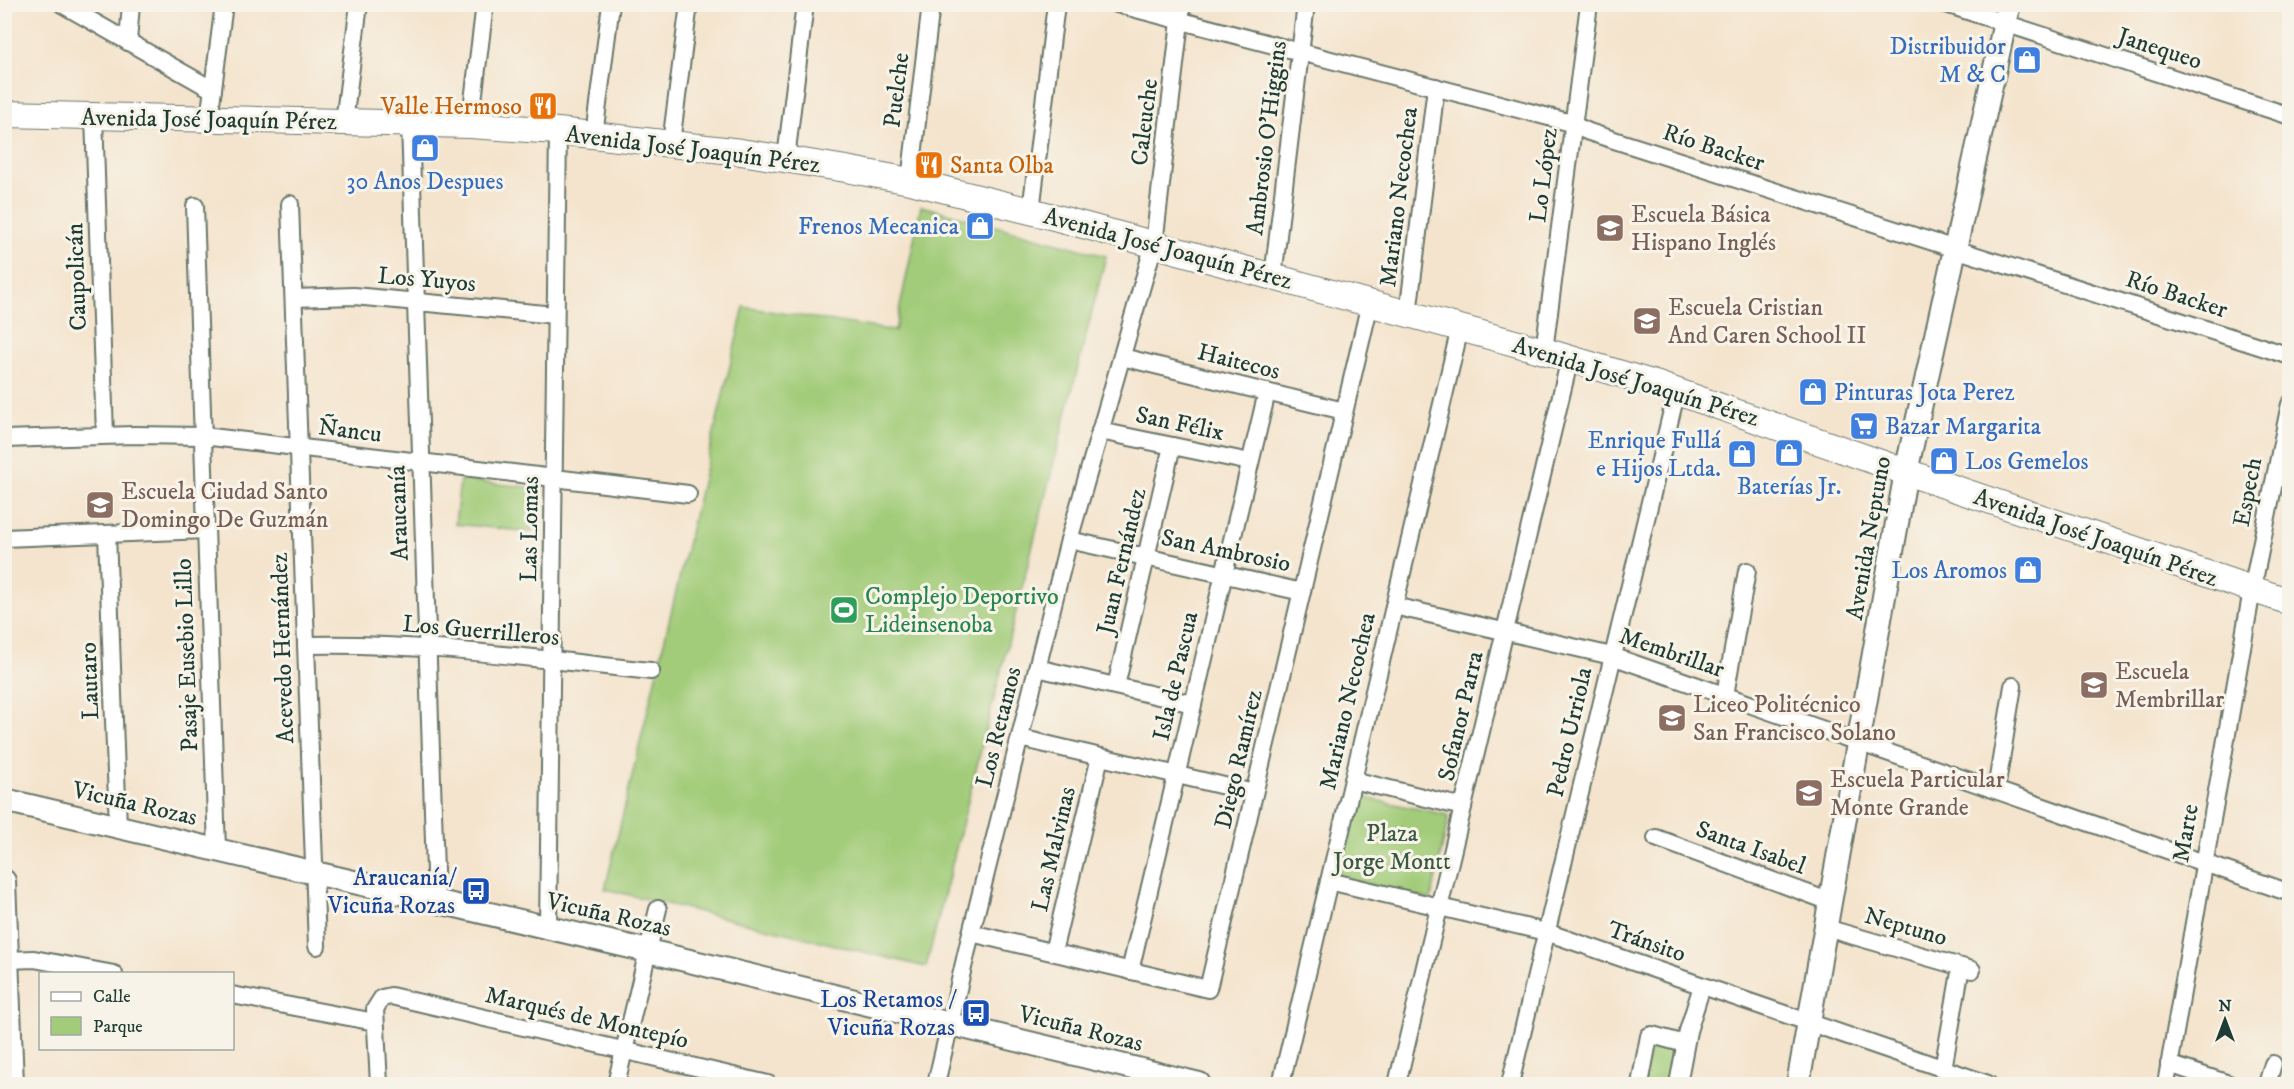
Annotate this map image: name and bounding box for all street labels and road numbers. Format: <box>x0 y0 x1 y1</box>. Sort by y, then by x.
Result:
street label: Janequeo <box>2112 21 2206 77</box>
street label: Ambrosio O'Higgins <box>1240 39 1294 237</box>
street label: Puelche <box>878 51 916 129</box>
street label: Caleuche <box>1125 77 1165 167</box>
street label: Avenida José Joaquín Pérez <box>81 103 338 137</box>
street label: Mariano Necochea <box>1373 105 1425 289</box>
street label: Río Backer <box>1659 117 1768 178</box>
street label: Avenida José Joaquín Pérez <box>564 119 822 181</box>
street label: Lo López <box>1523 125 1565 224</box>
street label: Avenida José Joaquín Pérez <box>1040 201 1296 297</box>
street label: Caupolicán <box>60 222 94 331</box>
street label: Los Yuyos <box>377 261 477 299</box>
street label: Río Backer <box>2122 264 2231 325</box>
street label: Avenida José Joaquín Pérez <box>1509 330 1763 434</box>
street label: Haitecos <box>1194 337 1283 387</box>
street label: San Félix <box>1133 400 1227 448</box>
street label: Ñancu <box>316 411 383 450</box>
street label: Avenida Neptuno <box>1840 454 1898 622</box>
street label: Espech <box>2227 455 2269 529</box>
street label: Araucanía <box>382 464 416 561</box>
street label: Las Lomas <box>514 476 546 582</box>
street label: Avenida José Joaquín Pérez <box>1970 482 2222 594</box>
street label: Juan Fernández <box>1090 485 1153 639</box>
street label: San Ambrosio <box>1158 523 1293 579</box>
street label: Acevedo Hernández <box>265 551 301 744</box>
street label: Pasaje Eusebio Lillo <box>169 558 205 752</box>
street label: Isla de Pascua <box>1147 608 1206 744</box>
street label: Los Guerrilleros <box>401 609 561 653</box>
street label: Mariano Necochea <box>1313 609 1383 793</box>
street label: Membrillar <box>1615 621 1728 685</box>
street label: Lautaro <box>74 642 106 720</box>
street label: Sofanor Parra <box>1431 648 1491 784</box>
street label: Los Retamos <box>969 664 1028 791</box>
street label: Pedro Urriola <box>1540 664 1600 800</box>
street label: Diego Ramírez <box>1208 686 1270 832</box>
street label: Vicuña Rozas <box>68 775 200 833</box>
street label: Las Malvinas <box>1025 784 1083 915</box>
street label: Marte <box>2166 802 2206 865</box>
street label: Santa Isabel <box>1692 814 1810 882</box>
street label: Vicuña Rozas <box>542 886 674 944</box>
street label: Neptuno <box>1861 901 1951 953</box>
street label: Tránsito <box>1604 915 1690 969</box>
street label: Marqués de Montepío <box>482 980 691 1056</box>
street label: Vicuña Rozas <box>1014 999 1146 1059</box>

